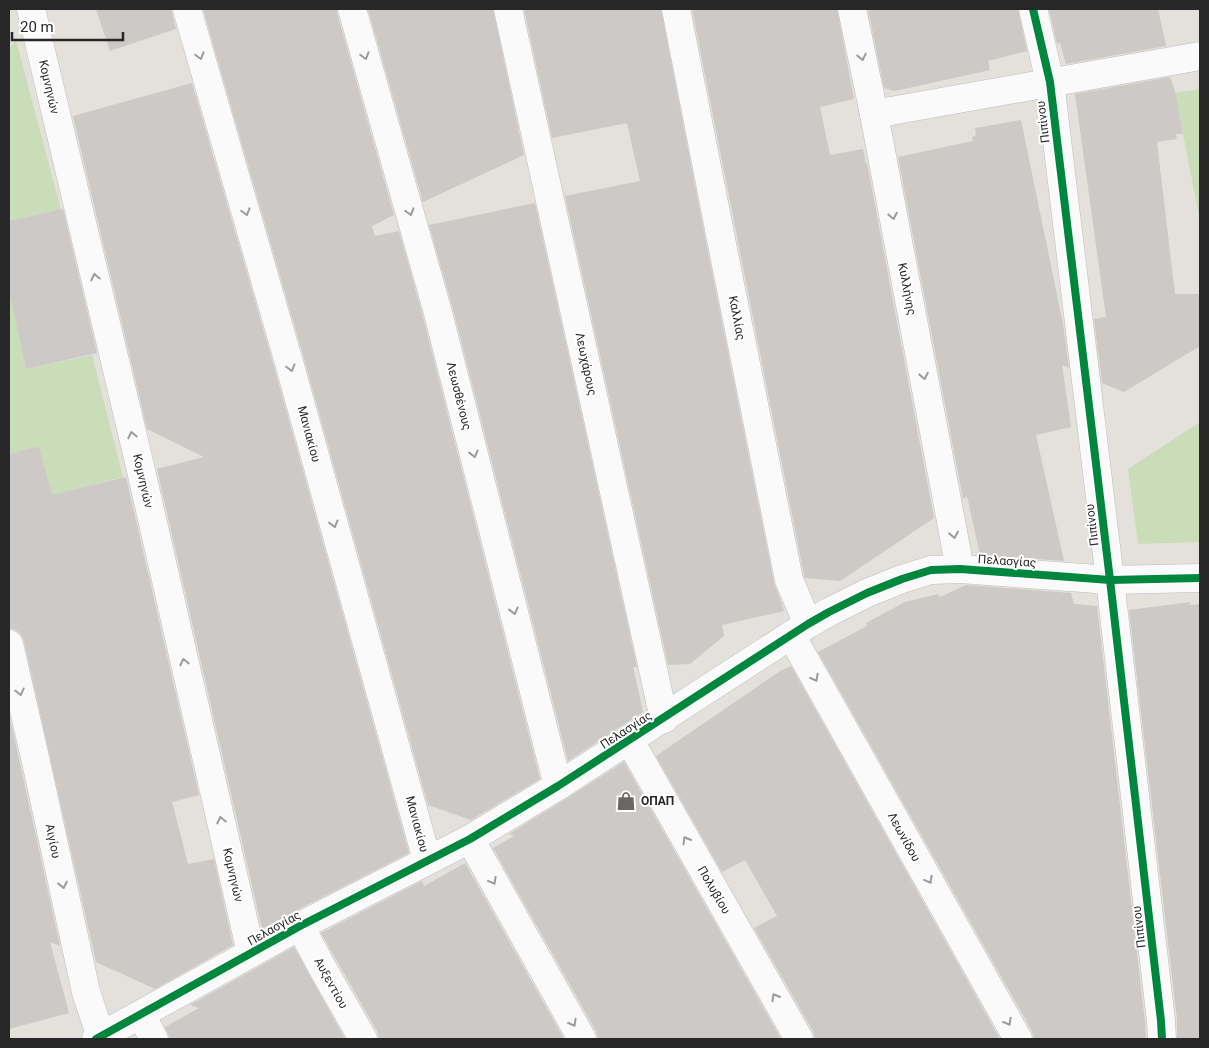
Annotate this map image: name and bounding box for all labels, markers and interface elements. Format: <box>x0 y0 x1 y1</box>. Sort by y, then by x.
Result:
scale bar <box>12 10 124 42</box>
text: 20 m <box>20 18 54 36</box>
one-way arrow <box>195 51 205 59</box>
one-way arrow <box>360 51 370 59</box>
one-way arrow <box>856 52 867 61</box>
street label: Κομνηνών <box>36 59 62 116</box>
street label: Πιπίνου <box>1033 100 1053 144</box>
one-way arrow <box>240 207 250 215</box>
one-way arrow <box>404 207 414 216</box>
one-way arrow <box>888 212 898 220</box>
street label: Κυλλήνης <box>895 262 919 316</box>
one-way arrow <box>90 273 101 282</box>
street label: Καλλίας <box>726 295 748 341</box>
street label: Λεωχάρους <box>572 331 600 397</box>
street label: Λεωσθένους <box>444 360 474 432</box>
one-way arrow <box>285 363 295 371</box>
one-way arrow <box>918 371 928 380</box>
street label: Μανιακίου <box>295 404 323 464</box>
one-way arrow <box>127 431 138 440</box>
one-way arrow <box>468 449 479 458</box>
street label: Κομνηνών <box>130 453 156 510</box>
street label: Πιπίνου <box>1082 503 1102 547</box>
one-way arrow <box>329 520 339 528</box>
one-way arrow <box>948 531 959 540</box>
street label: Πελασγίας <box>977 552 1037 570</box>
one-way arrow <box>508 607 519 616</box>
one-way arrow <box>180 658 190 667</box>
one-way arrow <box>808 672 818 681</box>
one-way arrow <box>14 687 25 696</box>
street label: Πελασγίας <box>598 708 654 752</box>
shop icon: ΟΠΑΠ <box>615 790 637 812</box>
street label: Μανιακίου <box>403 794 431 854</box>
place label: ΟΠΑΠ <box>641 794 674 808</box>
street label: Λεωνίδου <box>885 810 923 864</box>
one-way arrow <box>216 816 227 825</box>
street label: Αιγίου <box>43 823 63 859</box>
one-way arrow <box>682 837 692 846</box>
street label: Κομνηνών <box>220 847 246 904</box>
street label: Πολυβίου <box>695 864 733 916</box>
one-way arrow <box>922 875 932 884</box>
one-way arrow <box>487 876 497 885</box>
one-way arrow <box>57 880 68 889</box>
street label: Πιπίνου <box>1129 905 1149 949</box>
street label: Πελασγίας <box>245 908 303 948</box>
street label: Αυξεντίου <box>310 955 351 1011</box>
one-way arrow <box>771 993 781 1002</box>
one-way arrow <box>567 1017 577 1026</box>
one-way arrow <box>1002 1017 1012 1026</box>

